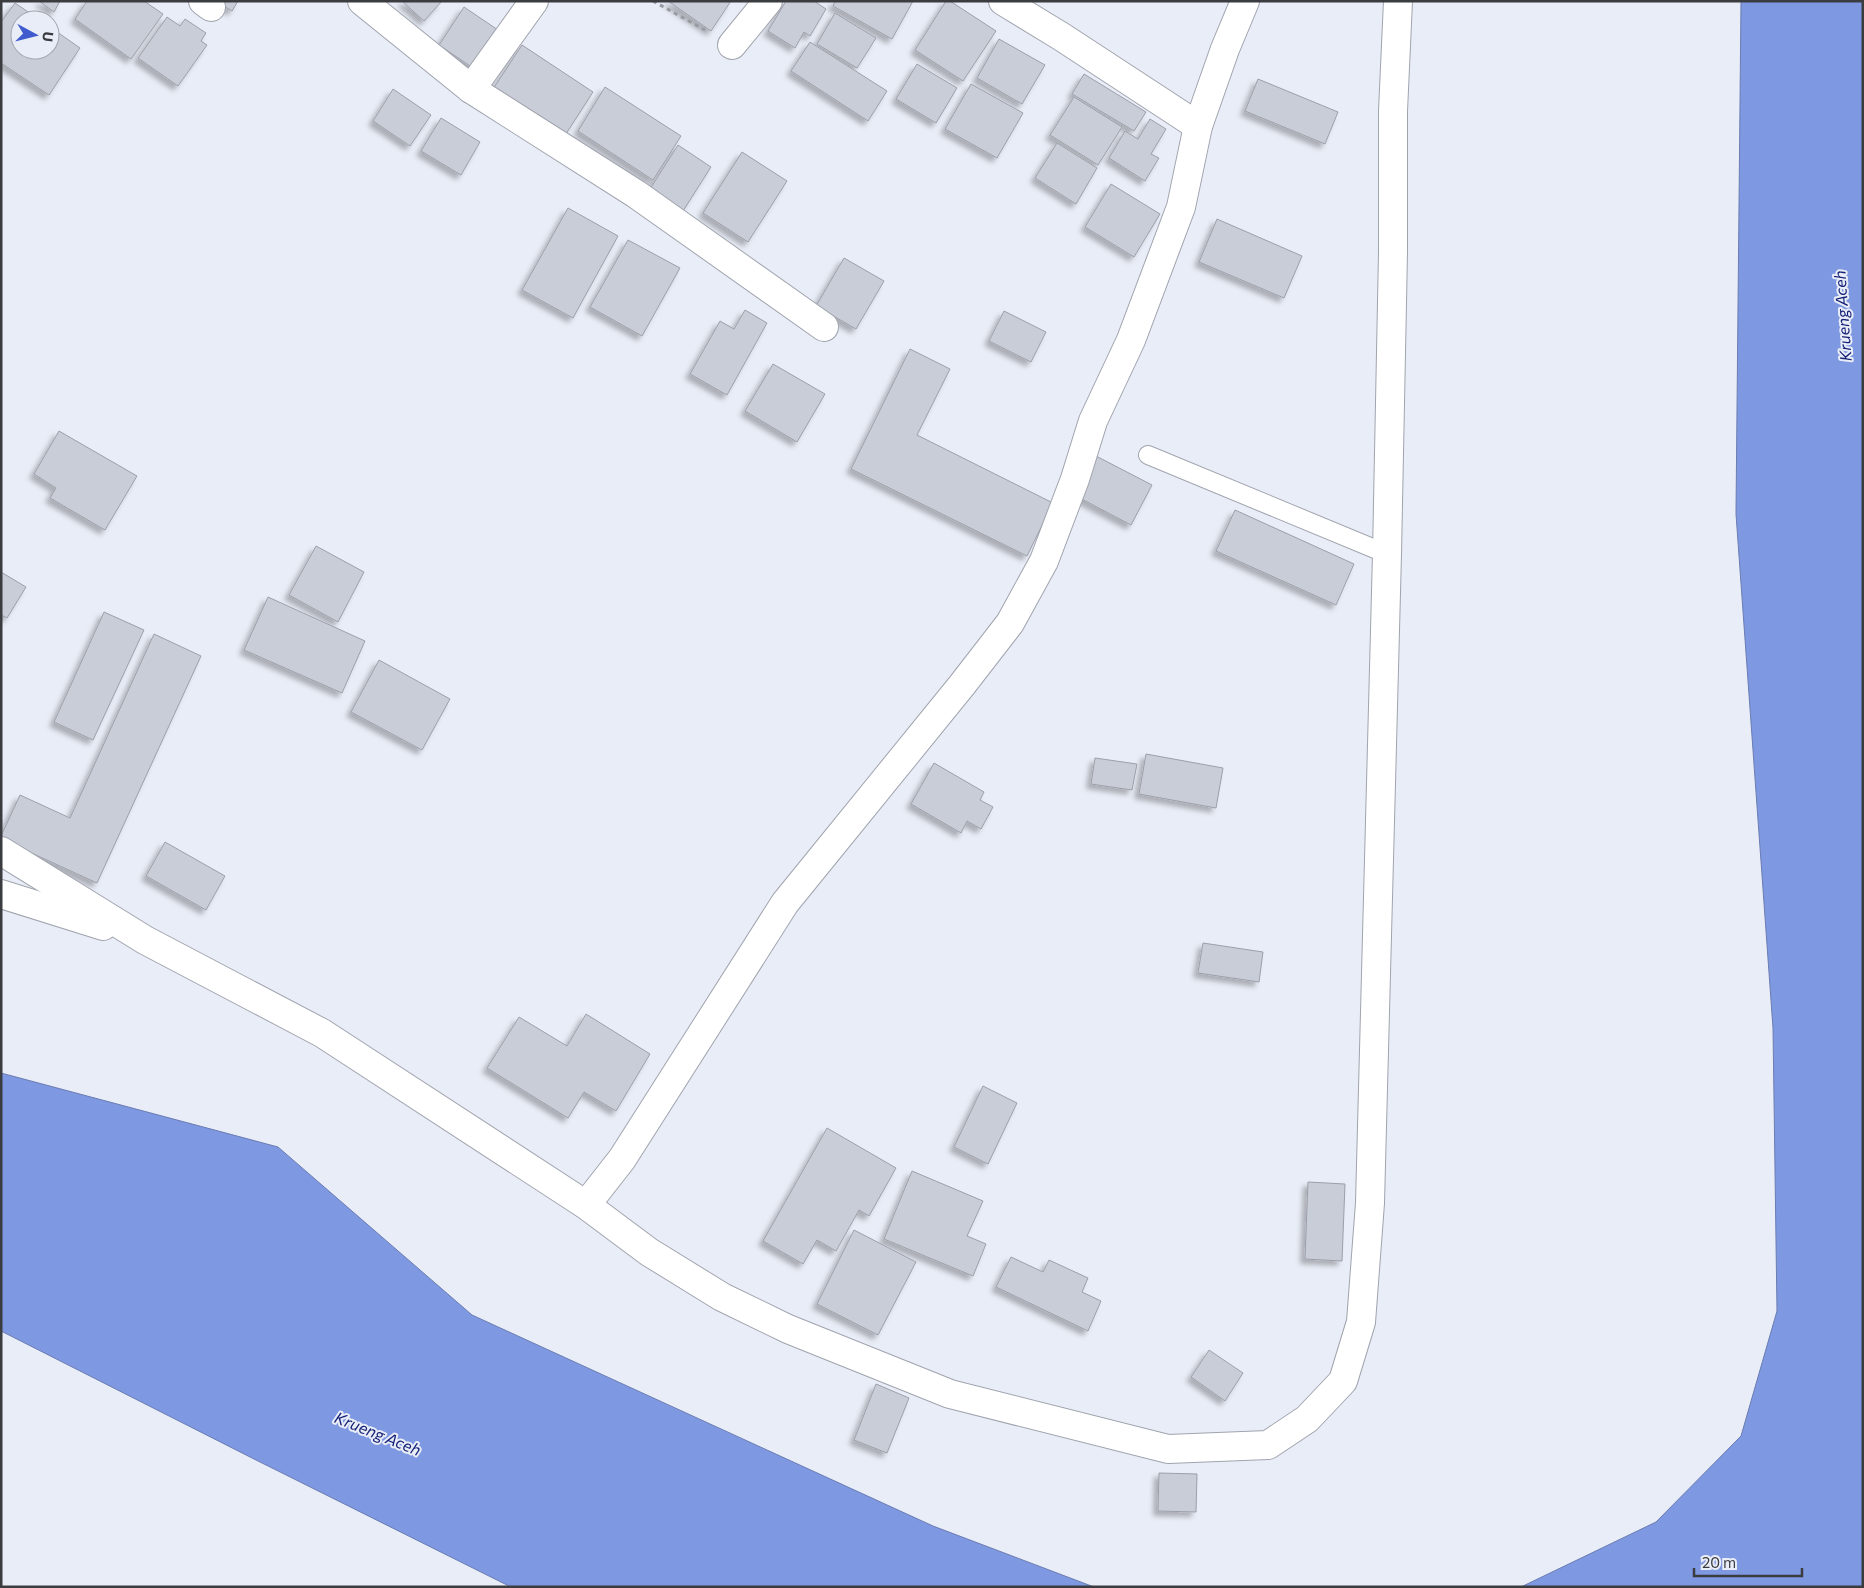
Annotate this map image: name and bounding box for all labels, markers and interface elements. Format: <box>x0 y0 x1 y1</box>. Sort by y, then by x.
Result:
north arrow <box>10 10 60 60</box>
text: U <box>39 31 57 43</box>
water label: Krueng Aceh <box>1829 270 1855 362</box>
water label: Krueng Aceh <box>332 1407 424 1459</box>
scale bar <box>1694 1546 1802 1578</box>
text: 20 m <box>1702 1553 1736 1571</box>

